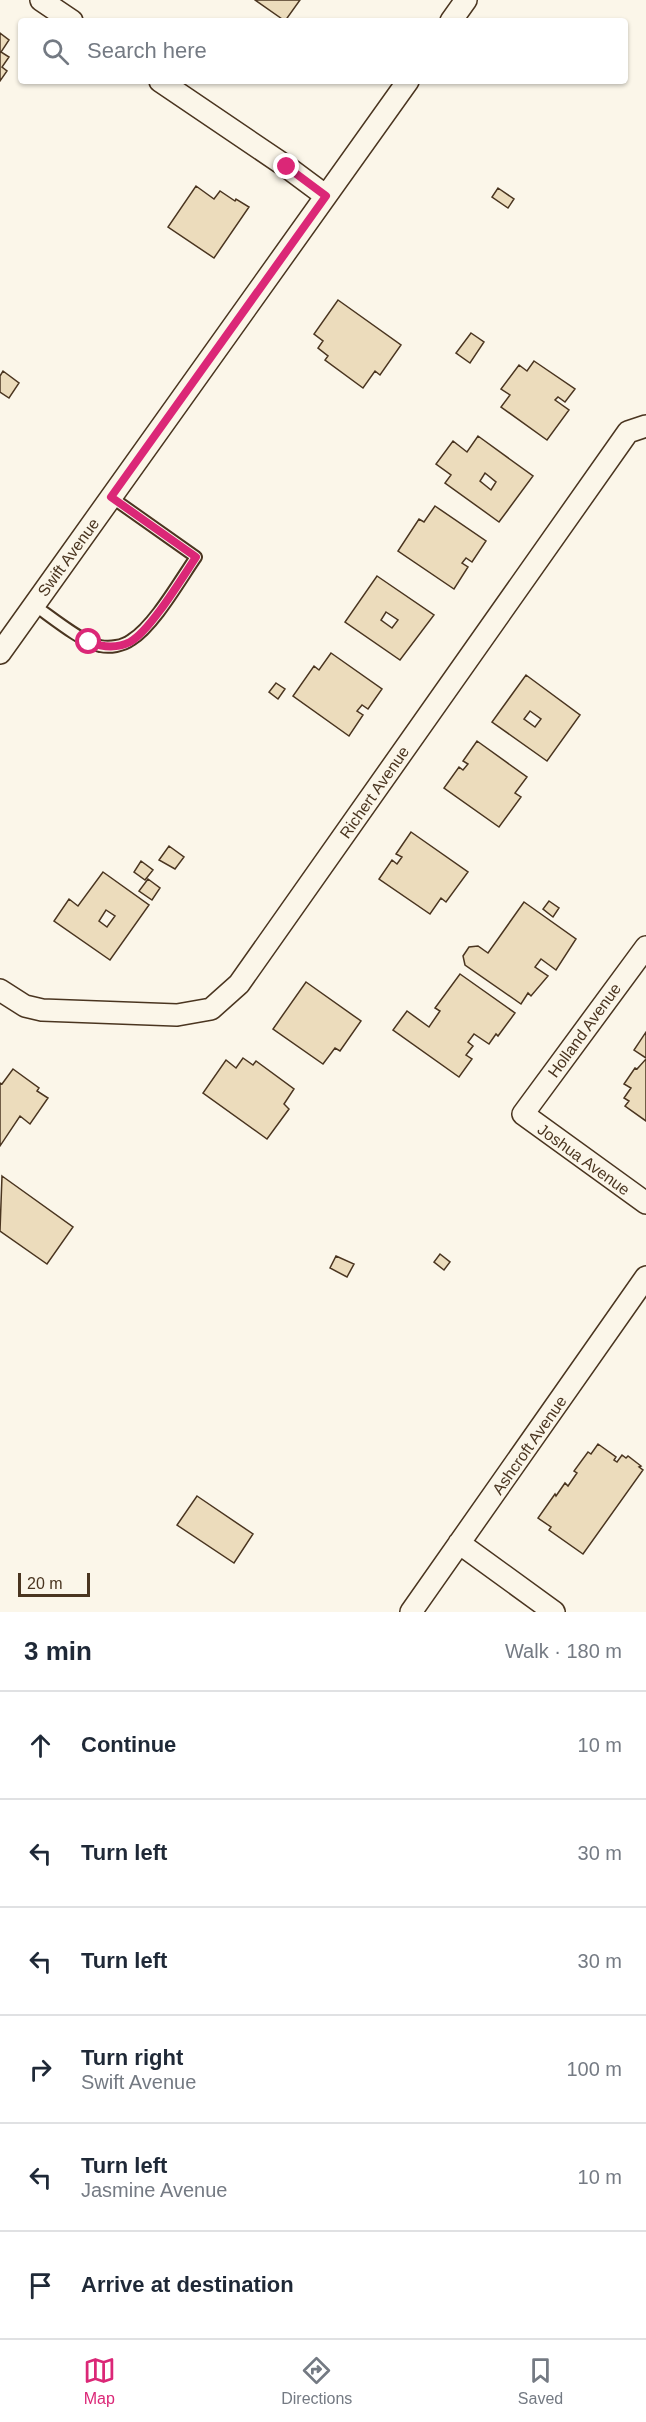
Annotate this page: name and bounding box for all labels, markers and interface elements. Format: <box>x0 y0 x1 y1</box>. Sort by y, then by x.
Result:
search box <box>18 18 628 84</box>
icon: search <box>39 35 72 68</box>
text: Search here <box>87 38 207 63</box>
route end <box>273 153 299 179</box>
street label: Swift Avenue <box>34 515 102 600</box>
route start <box>75 628 101 654</box>
street label: Richert Avenue <box>336 743 412 841</box>
street label: Holland Avenue <box>545 980 624 1081</box>
street label: Joshua Avenue <box>535 1120 633 1198</box>
street label: Ashcroft Avenue <box>489 1393 570 1498</box>
scale bar <box>18 1570 90 1598</box>
text: 20 m <box>27 1575 63 1592</box>
text: 3 min <box>24 1636 92 1666</box>
text: Walk · 180 m <box>505 1640 622 1662</box>
icon: ahead <box>24 1729 57 1762</box>
text: Continue <box>81 1732 176 1757</box>
text: 10 m <box>578 1734 622 1756</box>
icon: left <box>24 1837 57 1870</box>
text: Turn left <box>81 1840 167 1865</box>
text: 30 m <box>578 1842 622 1864</box>
icon: left <box>24 1945 57 1978</box>
text: Turn left <box>81 1948 167 1973</box>
text: 30 m <box>578 1950 622 1972</box>
text: Turn right <box>81 2045 183 2070</box>
icon: right <box>24 2053 57 2086</box>
text: 100 m <box>566 2058 622 2080</box>
text: Swift Avenue <box>81 2071 196 2093</box>
text: Turn left <box>81 2153 167 2178</box>
icon: left <box>24 2161 57 2194</box>
text: 10 m <box>578 2166 622 2188</box>
text: Jasmine Avenue <box>81 2179 227 2201</box>
icon: arrive <box>24 2269 57 2302</box>
text: Arrive at destination <box>81 2272 294 2297</box>
tab: Map <box>83 2354 116 2408</box>
tab: Directions <box>281 2354 352 2408</box>
tab: Saved <box>518 2354 563 2408</box>

